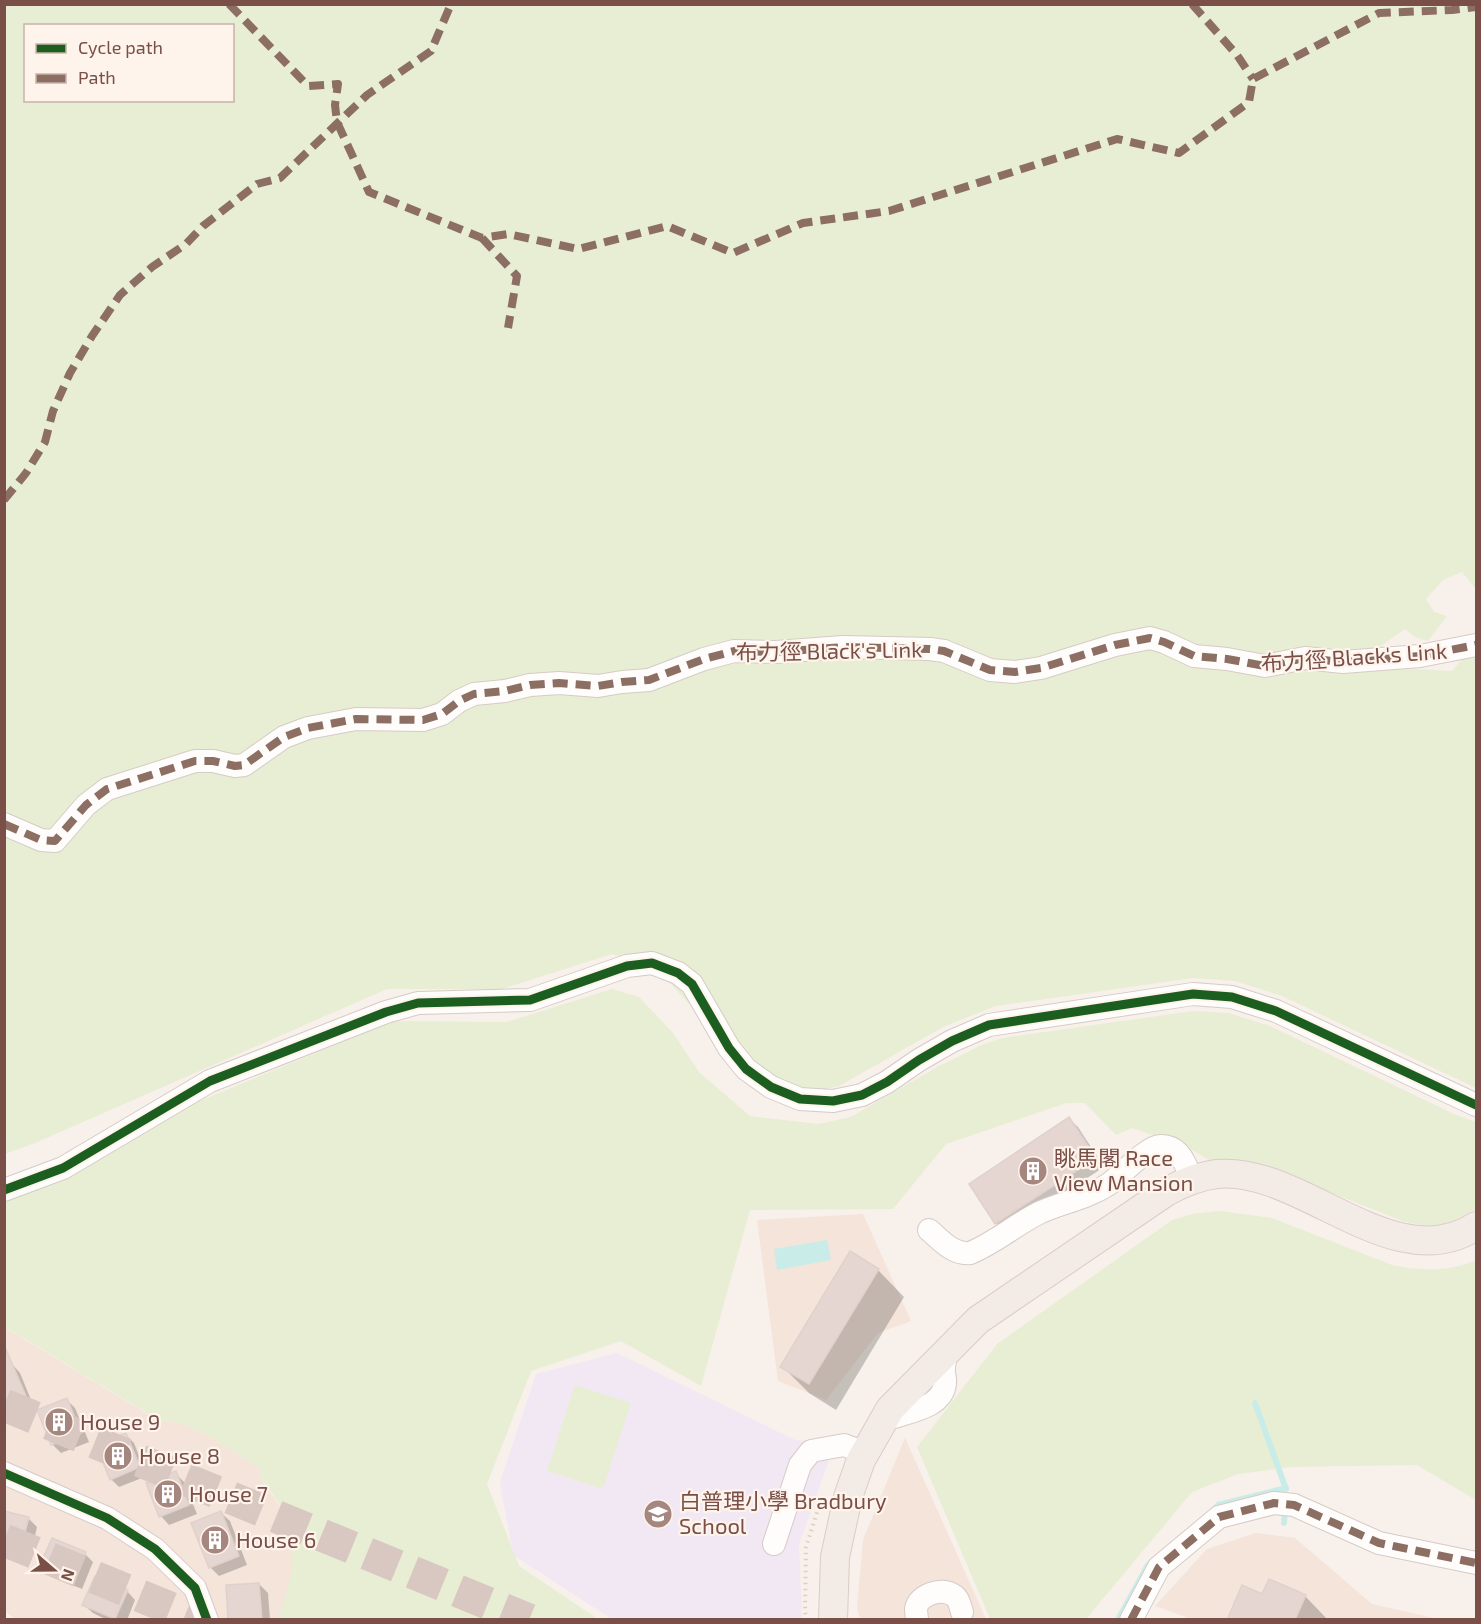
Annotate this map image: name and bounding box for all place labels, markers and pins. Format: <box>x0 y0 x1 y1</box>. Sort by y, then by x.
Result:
place label: 眺馬閣 Race View Mansion <box>1054 1144 1193 1195</box>
building icon: 眺馬閣 Race View Mansion <box>1017 1155 1049 1187</box>
building icon: House 9 <box>43 1406 75 1438</box>
place label: House 9 <box>80 1408 160 1434</box>
building icon: House 8 <box>102 1440 134 1472</box>
place label: House 8 <box>139 1442 220 1468</box>
building icon: House 7 <box>152 1478 184 1510</box>
place label: House 7 <box>189 1480 268 1506</box>
place label: 白普理小學 Bradbury School <box>679 1487 887 1538</box>
school or university icon: 白普理小學 Bradbury School <box>642 1498 674 1530</box>
building icon: House 6 <box>199 1524 231 1556</box>
place label: House 6 <box>236 1526 316 1552</box>

